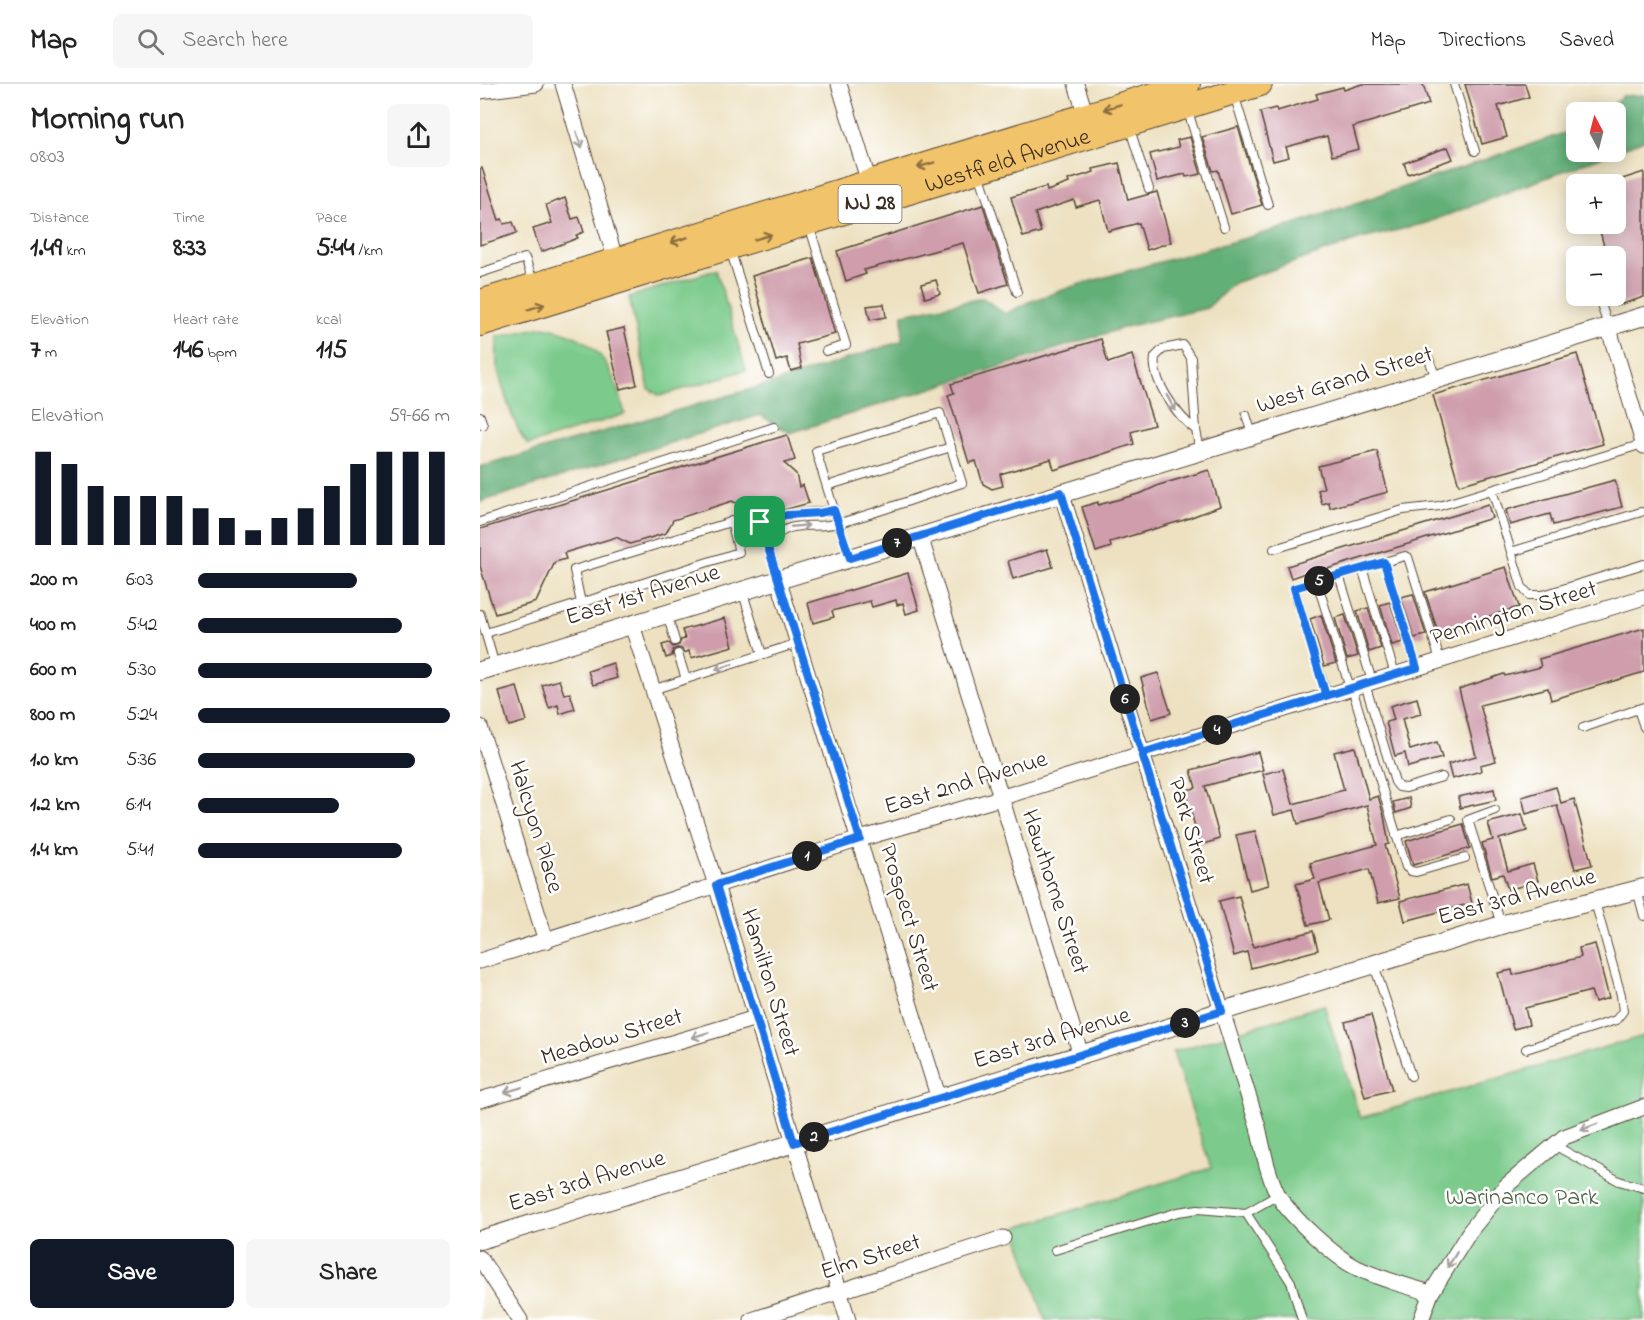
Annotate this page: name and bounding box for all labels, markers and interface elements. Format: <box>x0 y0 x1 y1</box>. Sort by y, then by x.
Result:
search box <box>113 14 533 68</box>
text: Map <box>30 21 77 62</box>
icon: search <box>134 25 167 58</box>
text: Search here <box>182 25 288 57</box>
text: Map <box>1370 26 1406 56</box>
text: Directions <box>1439 26 1526 56</box>
text: Saved <box>1559 26 1614 56</box>
text: Morning run <box>30 96 184 144</box>
one-way arrow <box>1103 102 1122 113</box>
north arrow <box>1566 102 1626 162</box>
map controls <box>1566 102 1626 306</box>
button: share <box>387 104 450 167</box>
street label: Westfield Avenue <box>921 120 1095 204</box>
one-way arrow <box>574 130 585 149</box>
text: 08:03 <box>30 143 65 172</box>
one-way arrow <box>917 160 936 171</box>
button: + <box>1566 174 1626 234</box>
road number: NJ 28 <box>838 185 902 223</box>
text: Distance <box>30 206 89 230</box>
text: Time <box>173 206 205 230</box>
text: Pace <box>316 206 347 230</box>
text: 1.49 <box>30 230 62 268</box>
text: 8:33 <box>173 230 206 268</box>
text: 5:44 <box>316 230 355 268</box>
one-way arrow <box>753 231 772 242</box>
one-way arrow <box>670 236 689 247</box>
text: km <box>62 239 86 263</box>
text: /km <box>355 239 383 263</box>
button: − <box>1566 246 1626 306</box>
one-way arrow <box>526 301 545 312</box>
text: Elevation <box>30 308 89 332</box>
text: Heart rate <box>173 308 239 332</box>
text: kcal <box>316 308 341 332</box>
text: 7 <box>30 332 41 370</box>
text: 146 <box>173 332 203 370</box>
text: 115 <box>316 332 347 370</box>
street label: West Grand Street <box>1252 338 1438 424</box>
text: m <box>41 341 57 365</box>
text: bpm <box>203 341 237 365</box>
one-way arrow <box>1165 394 1177 411</box>
text: Elevation <box>30 402 104 431</box>
text: 59–66 m <box>389 402 450 431</box>
pin <box>734 496 785 547</box>
icon: arrive <box>743 505 776 538</box>
one-way arrow <box>790 520 810 531</box>
pin: 7 <box>882 528 912 558</box>
text: 7 <box>894 531 900 555</box>
street label: East 1st Avenue <box>562 556 725 636</box>
text: 200 m <box>30 566 78 595</box>
text: 6:03 <box>126 566 153 595</box>
pin: 5 <box>1304 566 1334 596</box>
text: 5 <box>1314 569 1324 593</box>
street label: Pennington Street <box>1426 572 1602 656</box>
text: 400 m <box>30 611 76 640</box>
text: 5:42 <box>126 611 157 640</box>
text: 600 m <box>30 656 77 685</box>
text: 5:30 <box>126 656 156 685</box>
one-way arrow <box>715 662 734 673</box>
pin: 6 <box>1110 684 1140 714</box>
text: 6 <box>1121 687 1129 711</box>
text: 800 m <box>30 701 75 730</box>
text: 5:24 <box>126 701 157 730</box>
pin: 4 <box>1202 715 1232 745</box>
text: 4 <box>1214 718 1220 742</box>
street label: East 2nd Avenue <box>880 743 1052 825</box>
text: 1.0 km <box>30 746 78 775</box>
text: 5:36 <box>126 746 156 775</box>
street label: Halcyon Place <box>497 756 572 898</box>
street label: Park Street <box>1157 773 1223 889</box>
text: 1.2 km <box>30 791 80 820</box>
text: 6:14 <box>126 791 151 820</box>
street label: Hawthorne Street <box>1011 805 1097 979</box>
text: 1.4 km <box>30 836 78 865</box>
text: 5:41 <box>126 836 154 865</box>
street label: Prospect Street <box>869 839 947 997</box>
pin: 1 <box>792 841 822 871</box>
text: 1 <box>804 844 810 868</box>
street label: East 3rd Avenue <box>1434 860 1600 936</box>
street label: Hamilton Street <box>730 905 808 1061</box>
street label: East 3rd Avenue <box>969 998 1135 1079</box>
street label: Meadow Street <box>537 1000 687 1076</box>
pin: 3 <box>1170 1008 1200 1038</box>
text: 3 <box>1182 1011 1188 1035</box>
one-way arrow <box>691 1030 710 1041</box>
one-way arrow <box>504 1085 523 1096</box>
pin: 2 <box>799 1122 829 1152</box>
one-way arrow <box>1580 1122 1599 1133</box>
text: 2 <box>810 1125 818 1149</box>
street label: East 3rd Avenue <box>504 1141 670 1222</box>
park label: Warinanco Park <box>1446 1181 1599 1216</box>
street label: Elm Street <box>816 1225 926 1291</box>
button: Save <box>30 1239 234 1308</box>
button: Share <box>246 1239 450 1308</box>
one-way arrow <box>1445 1251 1457 1268</box>

